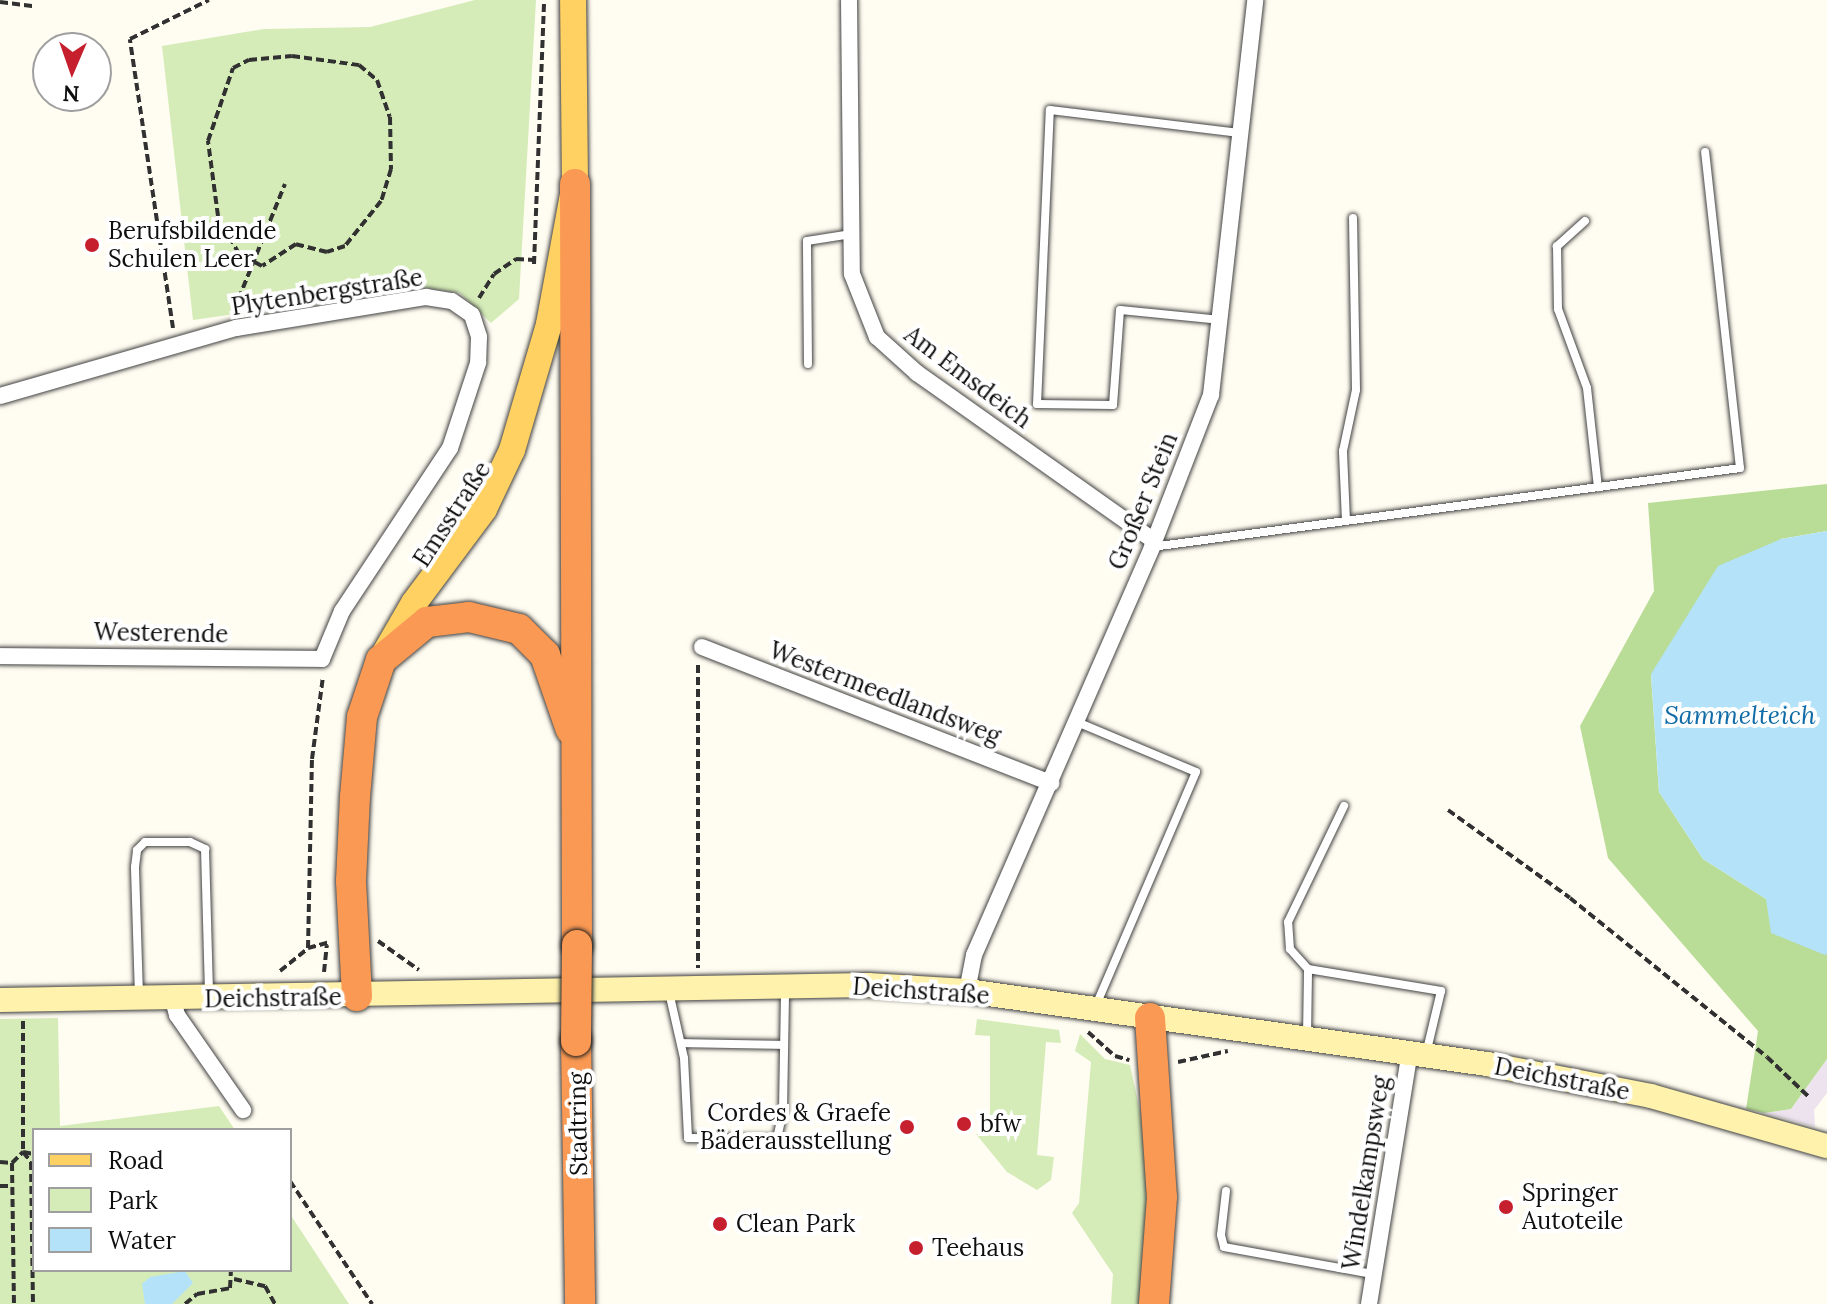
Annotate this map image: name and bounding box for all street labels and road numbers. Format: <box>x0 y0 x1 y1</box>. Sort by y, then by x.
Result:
street label: Plytenbergstraße <box>229 263 425 321</box>
street label: Am Emsdeich <box>899 320 1037 434</box>
street label: Großer Stein <box>1102 428 1184 574</box>
street label: Emsstraße <box>407 456 497 572</box>
street label: Westerende <box>93 617 229 649</box>
street label: Westermeedlandsweg <box>765 636 1005 750</box>
street label: Deichstraße <box>852 972 990 1010</box>
street label: Deichstraße <box>204 982 342 1014</box>
street label: Deichstraße <box>1492 1052 1632 1106</box>
street label: Stadtring <box>563 1072 593 1176</box>
street label: Windelkampsweg <box>1336 1074 1396 1272</box>

